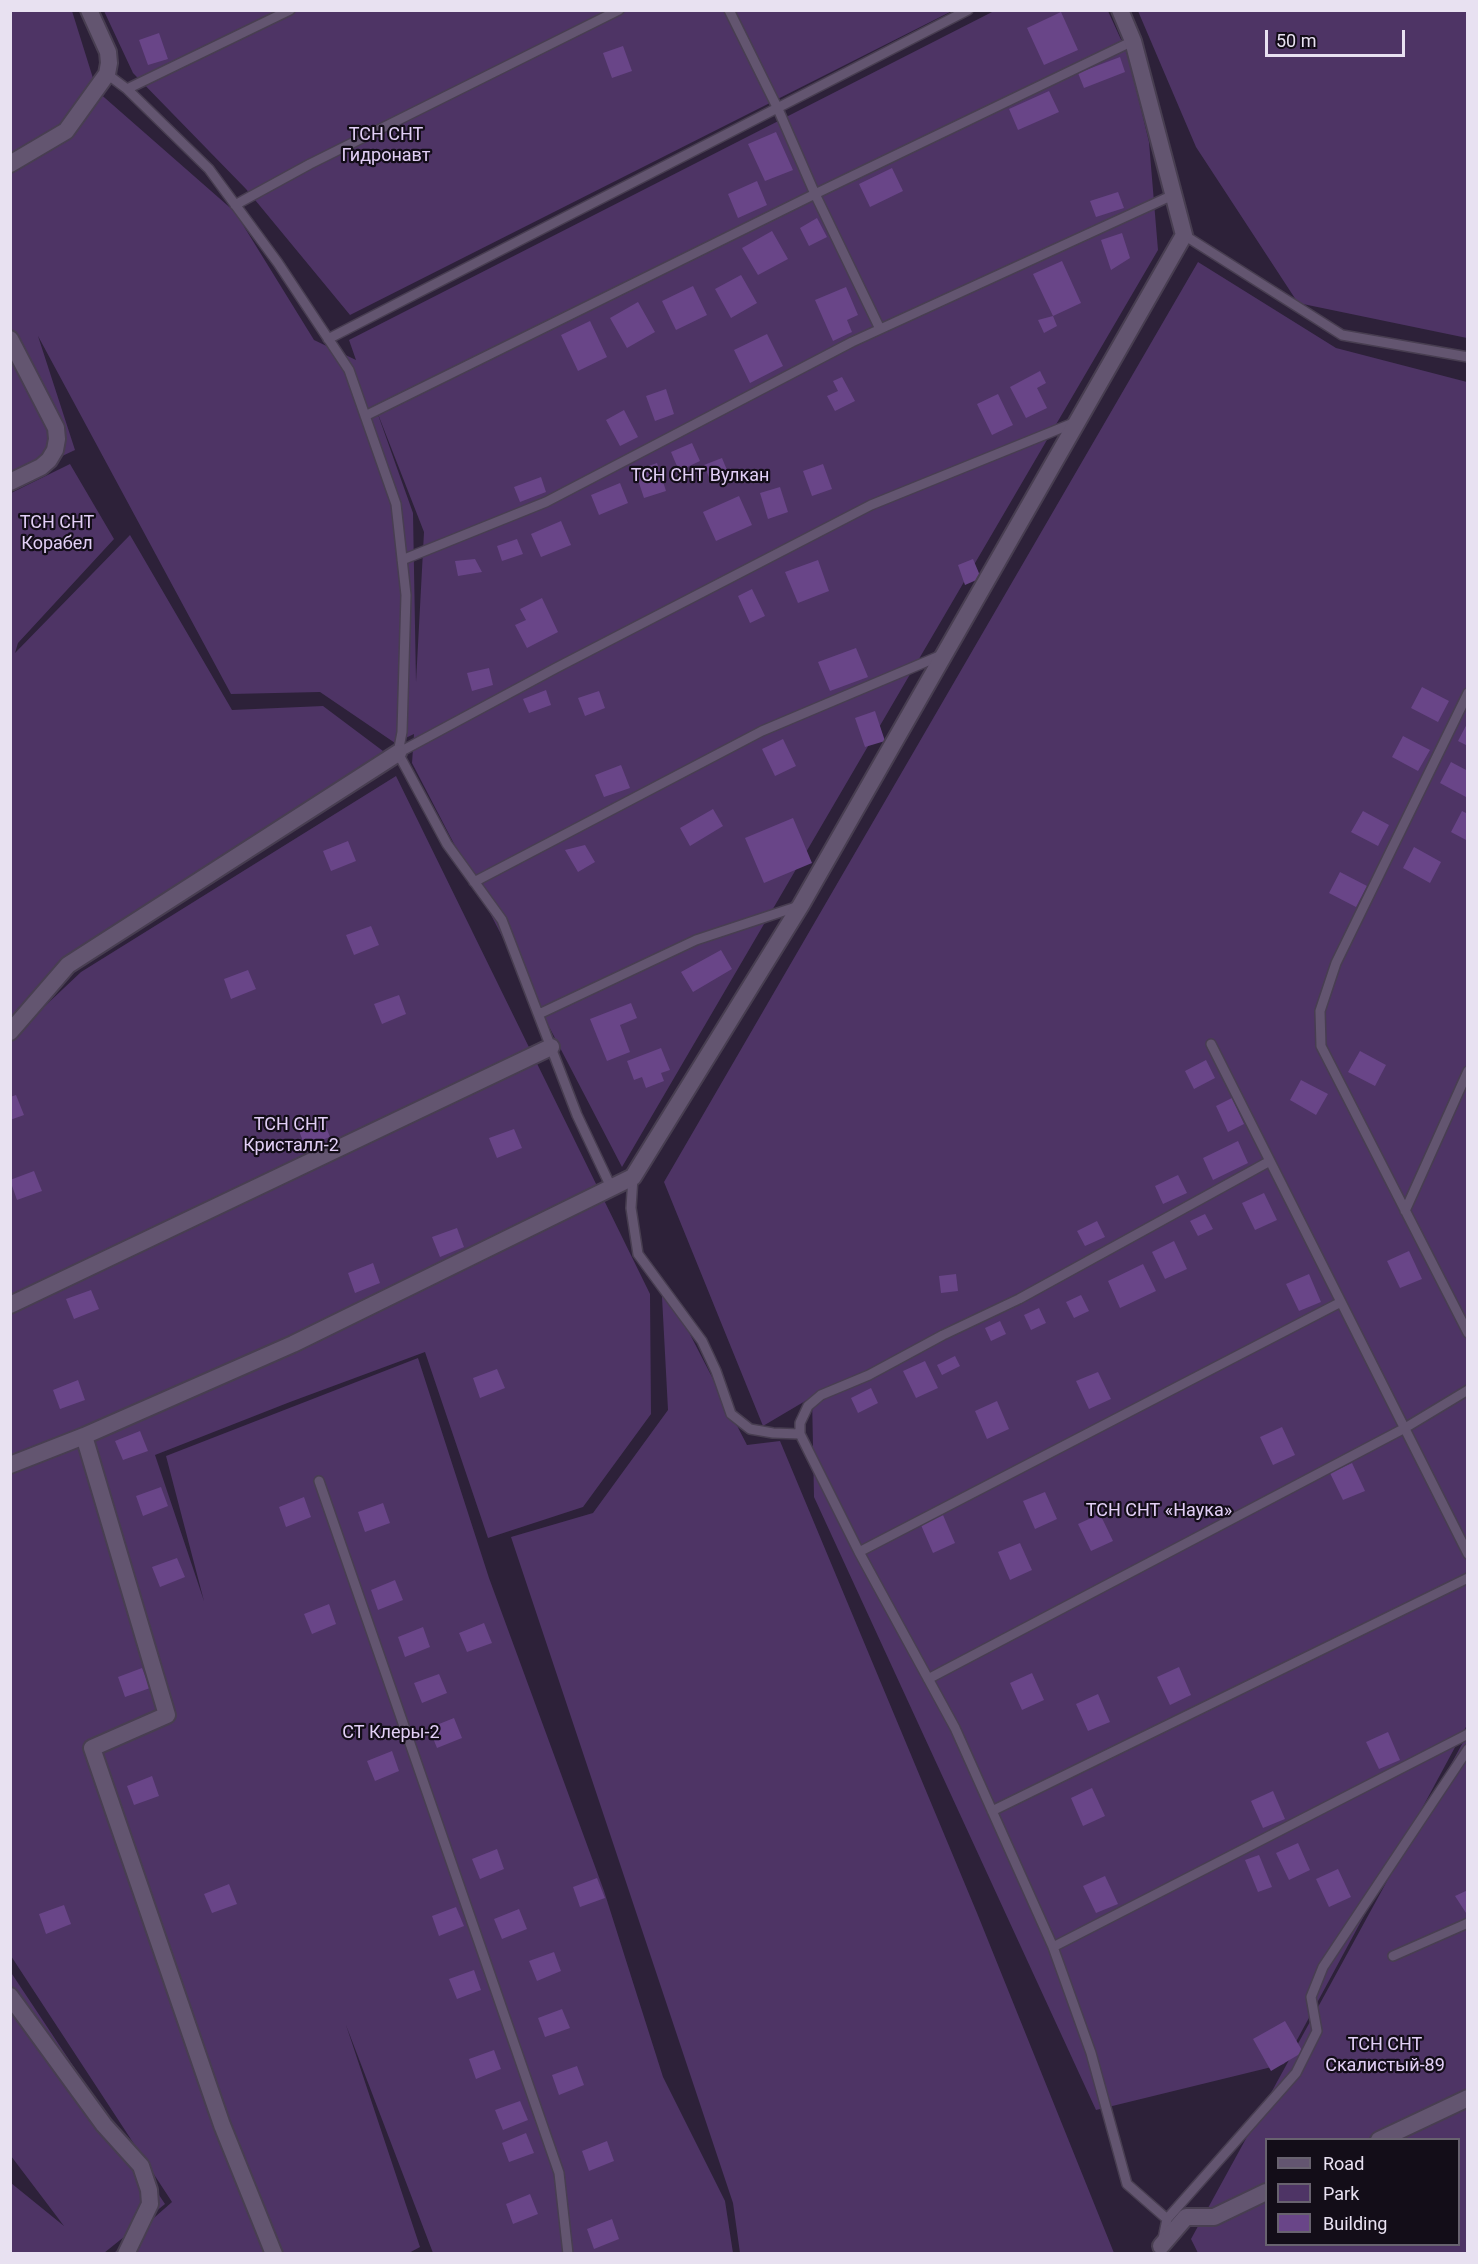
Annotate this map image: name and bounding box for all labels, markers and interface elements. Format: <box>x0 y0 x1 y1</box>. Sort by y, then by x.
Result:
scale bar <box>1268 18 1408 56</box>
text: 50 m <box>1276 30 1316 51</box>
park label: ТСН СНТ Гидронавт <box>342 124 430 166</box>
park label: ТСН СНТ Вулкан <box>631 465 769 487</box>
park label: ТСН СНТ Корабел <box>20 512 94 554</box>
park label: ТСН СНТ Кристалл-2 <box>243 1114 339 1156</box>
park label: ТСН СНТ «Наука» <box>1086 1500 1232 1522</box>
park label: СТ Клеры-2 <box>342 1722 440 1744</box>
park label: ТСН СНТ Скалистый-89 <box>1325 2034 1445 2076</box>
legend <box>1265 2138 1460 2246</box>
text: Road <box>1323 2153 1364 2174</box>
text: Park <box>1323 2183 1359 2204</box>
text: Building <box>1323 2213 1387 2234</box>

